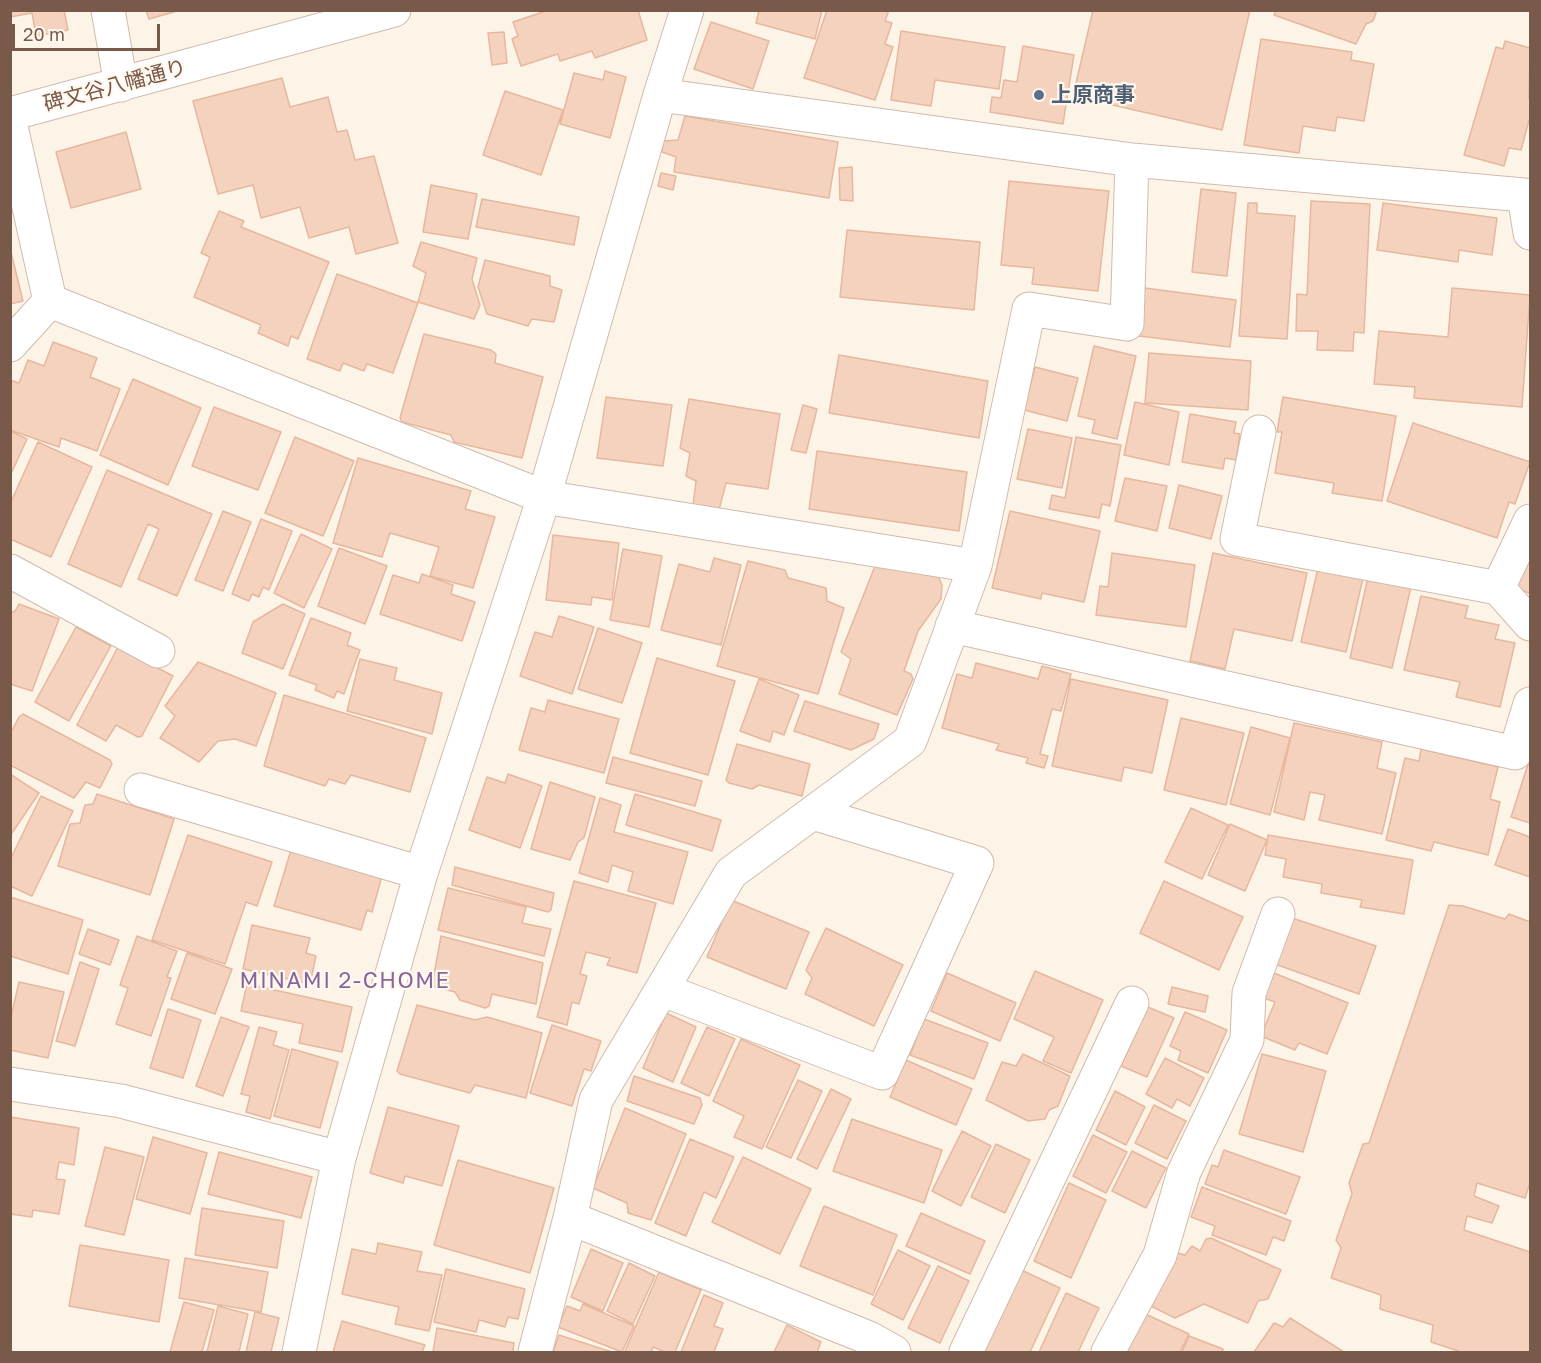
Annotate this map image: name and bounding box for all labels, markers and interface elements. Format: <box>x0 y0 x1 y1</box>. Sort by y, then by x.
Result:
scale bar <box>15 12 164 50</box>
text: 20 m <box>23 23 65 45</box>
street label: 碑文谷八幡通り <box>41 55 189 117</box>
place label: 上原商事 <box>1051 82 1135 108</box>
marker: 上原商事 <box>1032 88 1046 102</box>
district label: MINAMI 2-CHOME <box>239 968 451 994</box>

